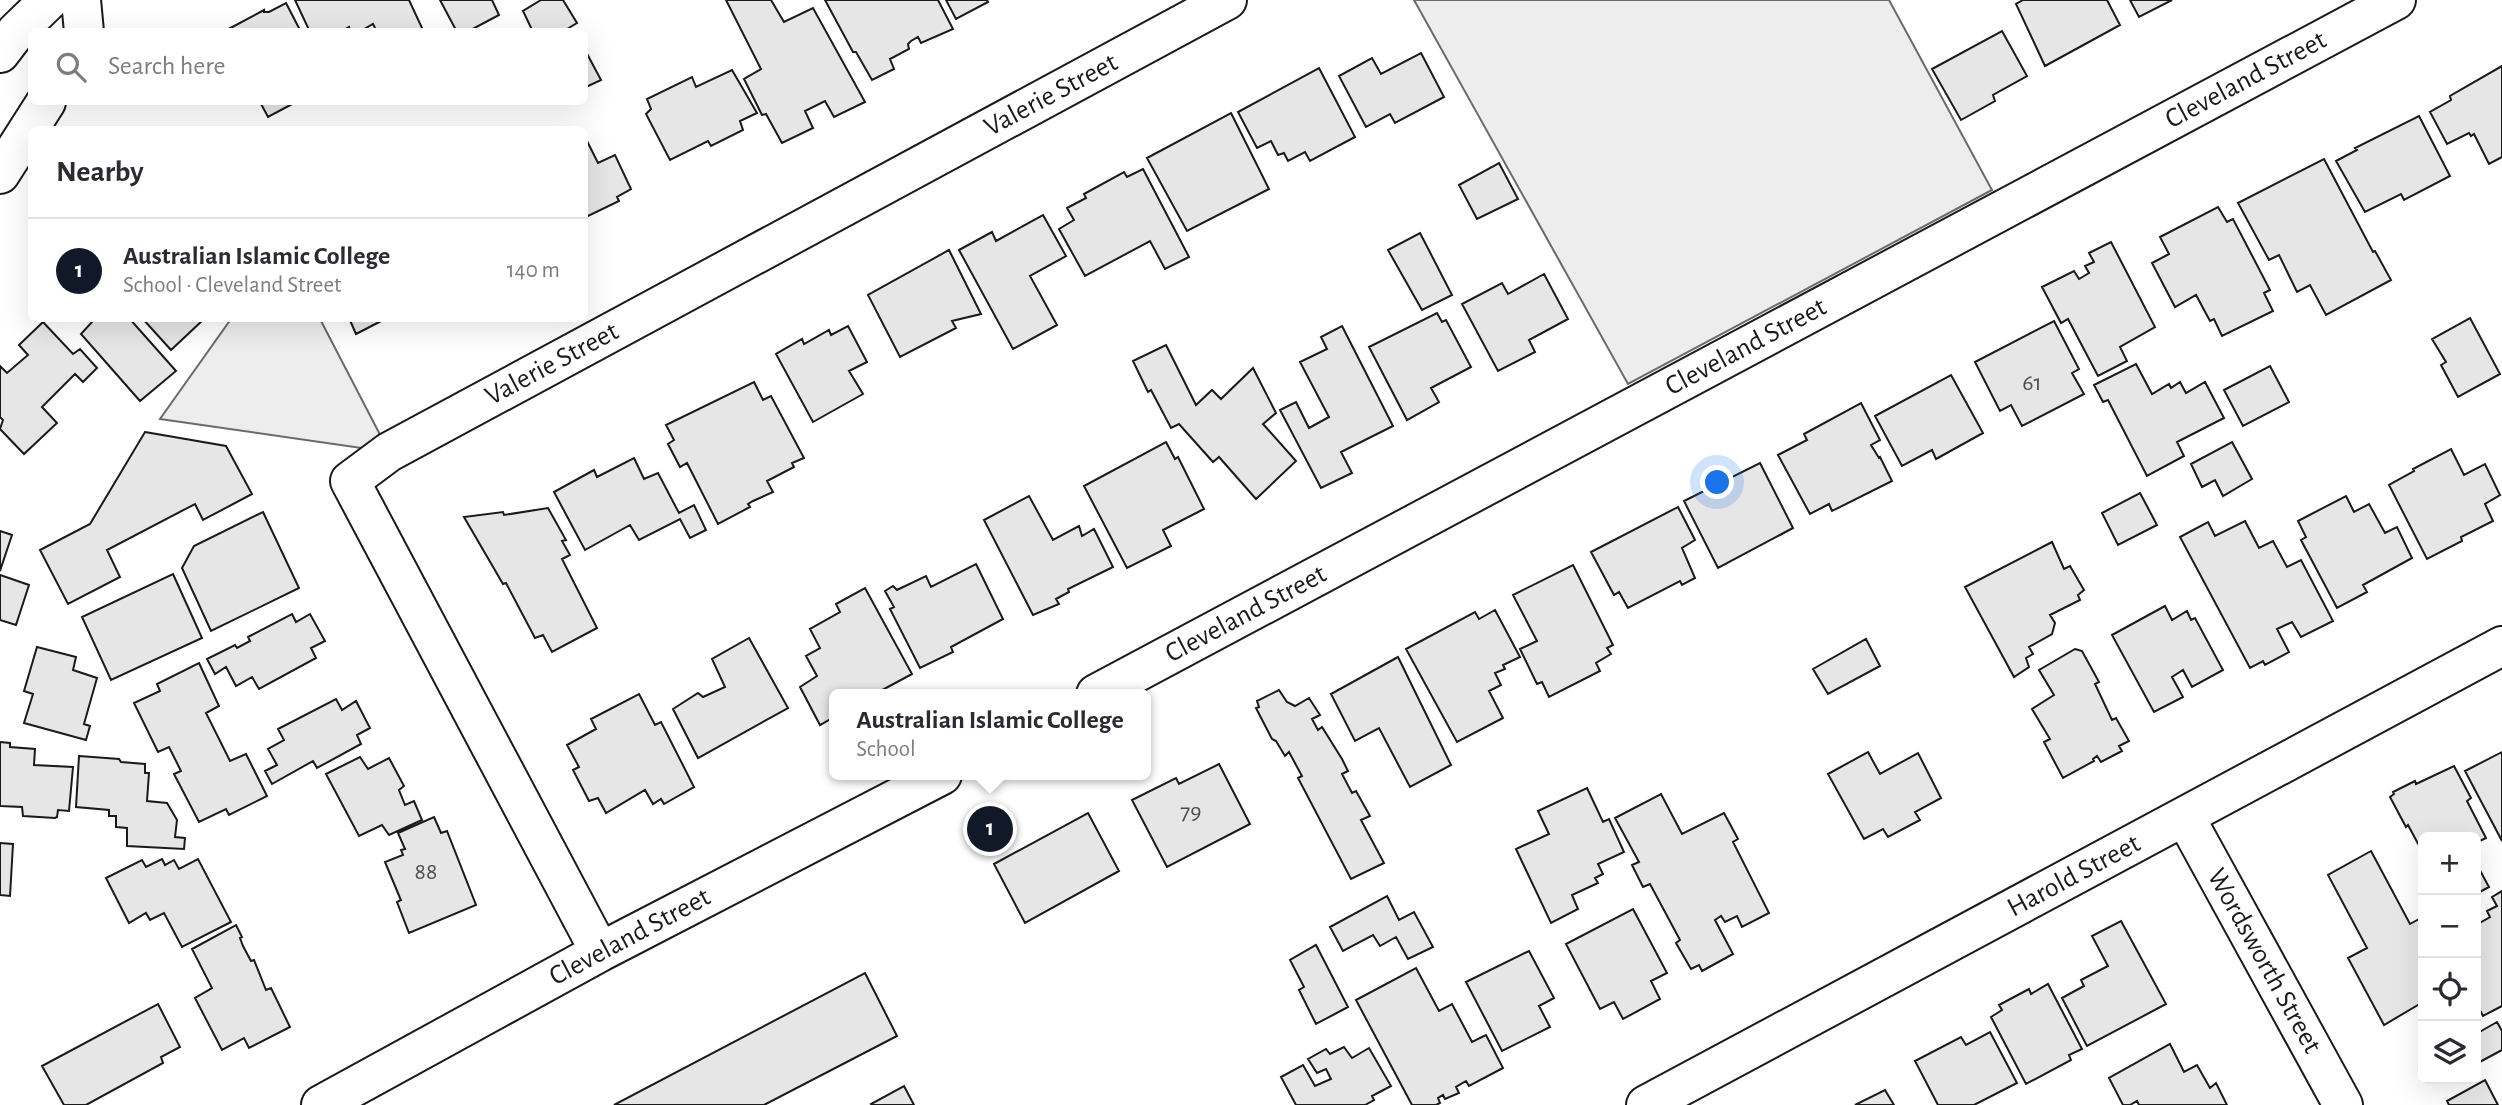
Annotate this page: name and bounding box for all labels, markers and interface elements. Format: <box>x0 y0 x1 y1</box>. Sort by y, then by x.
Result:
street label: Cleveland Street <box>2161 26 2331 134</box>
search box <box>28 28 588 105</box>
icon: search <box>52 48 90 86</box>
street label: Valerie Street <box>980 48 1122 142</box>
text: Search here <box>108 53 226 79</box>
text: Nearby <box>56 157 144 187</box>
text: Australian Islamic College <box>123 243 390 269</box>
text: 1 <box>75 259 83 282</box>
text: 140 m <box>507 259 560 282</box>
text: School · Cleveland Street <box>123 274 341 297</box>
street label: Cleveland Street <box>1661 293 1831 401</box>
street label: Valerie Street <box>481 317 623 411</box>
house number: 61 <box>2022 371 2042 395</box>
your location <box>1700 465 1734 499</box>
street label: Cleveland Street <box>1161 560 1331 668</box>
popup <box>829 689 1151 780</box>
text: Australian Islamic College <box>856 707 1124 733</box>
text: School <box>856 738 916 761</box>
house number: 79 <box>1180 800 1202 824</box>
pin: 1 <box>967 803 1013 855</box>
street label: Harold Street <box>2003 829 2145 923</box>
map controls <box>2418 832 2481 1084</box>
button: + <box>2418 832 2481 895</box>
house number: 88 <box>415 860 437 884</box>
street label: Wordsworth Street <box>2202 864 2326 1058</box>
street label: Cleveland Street <box>545 883 715 991</box>
button: − <box>2418 895 2481 958</box>
button: locate <box>2418 958 2481 1021</box>
button: layers <box>2418 1021 2481 1084</box>

